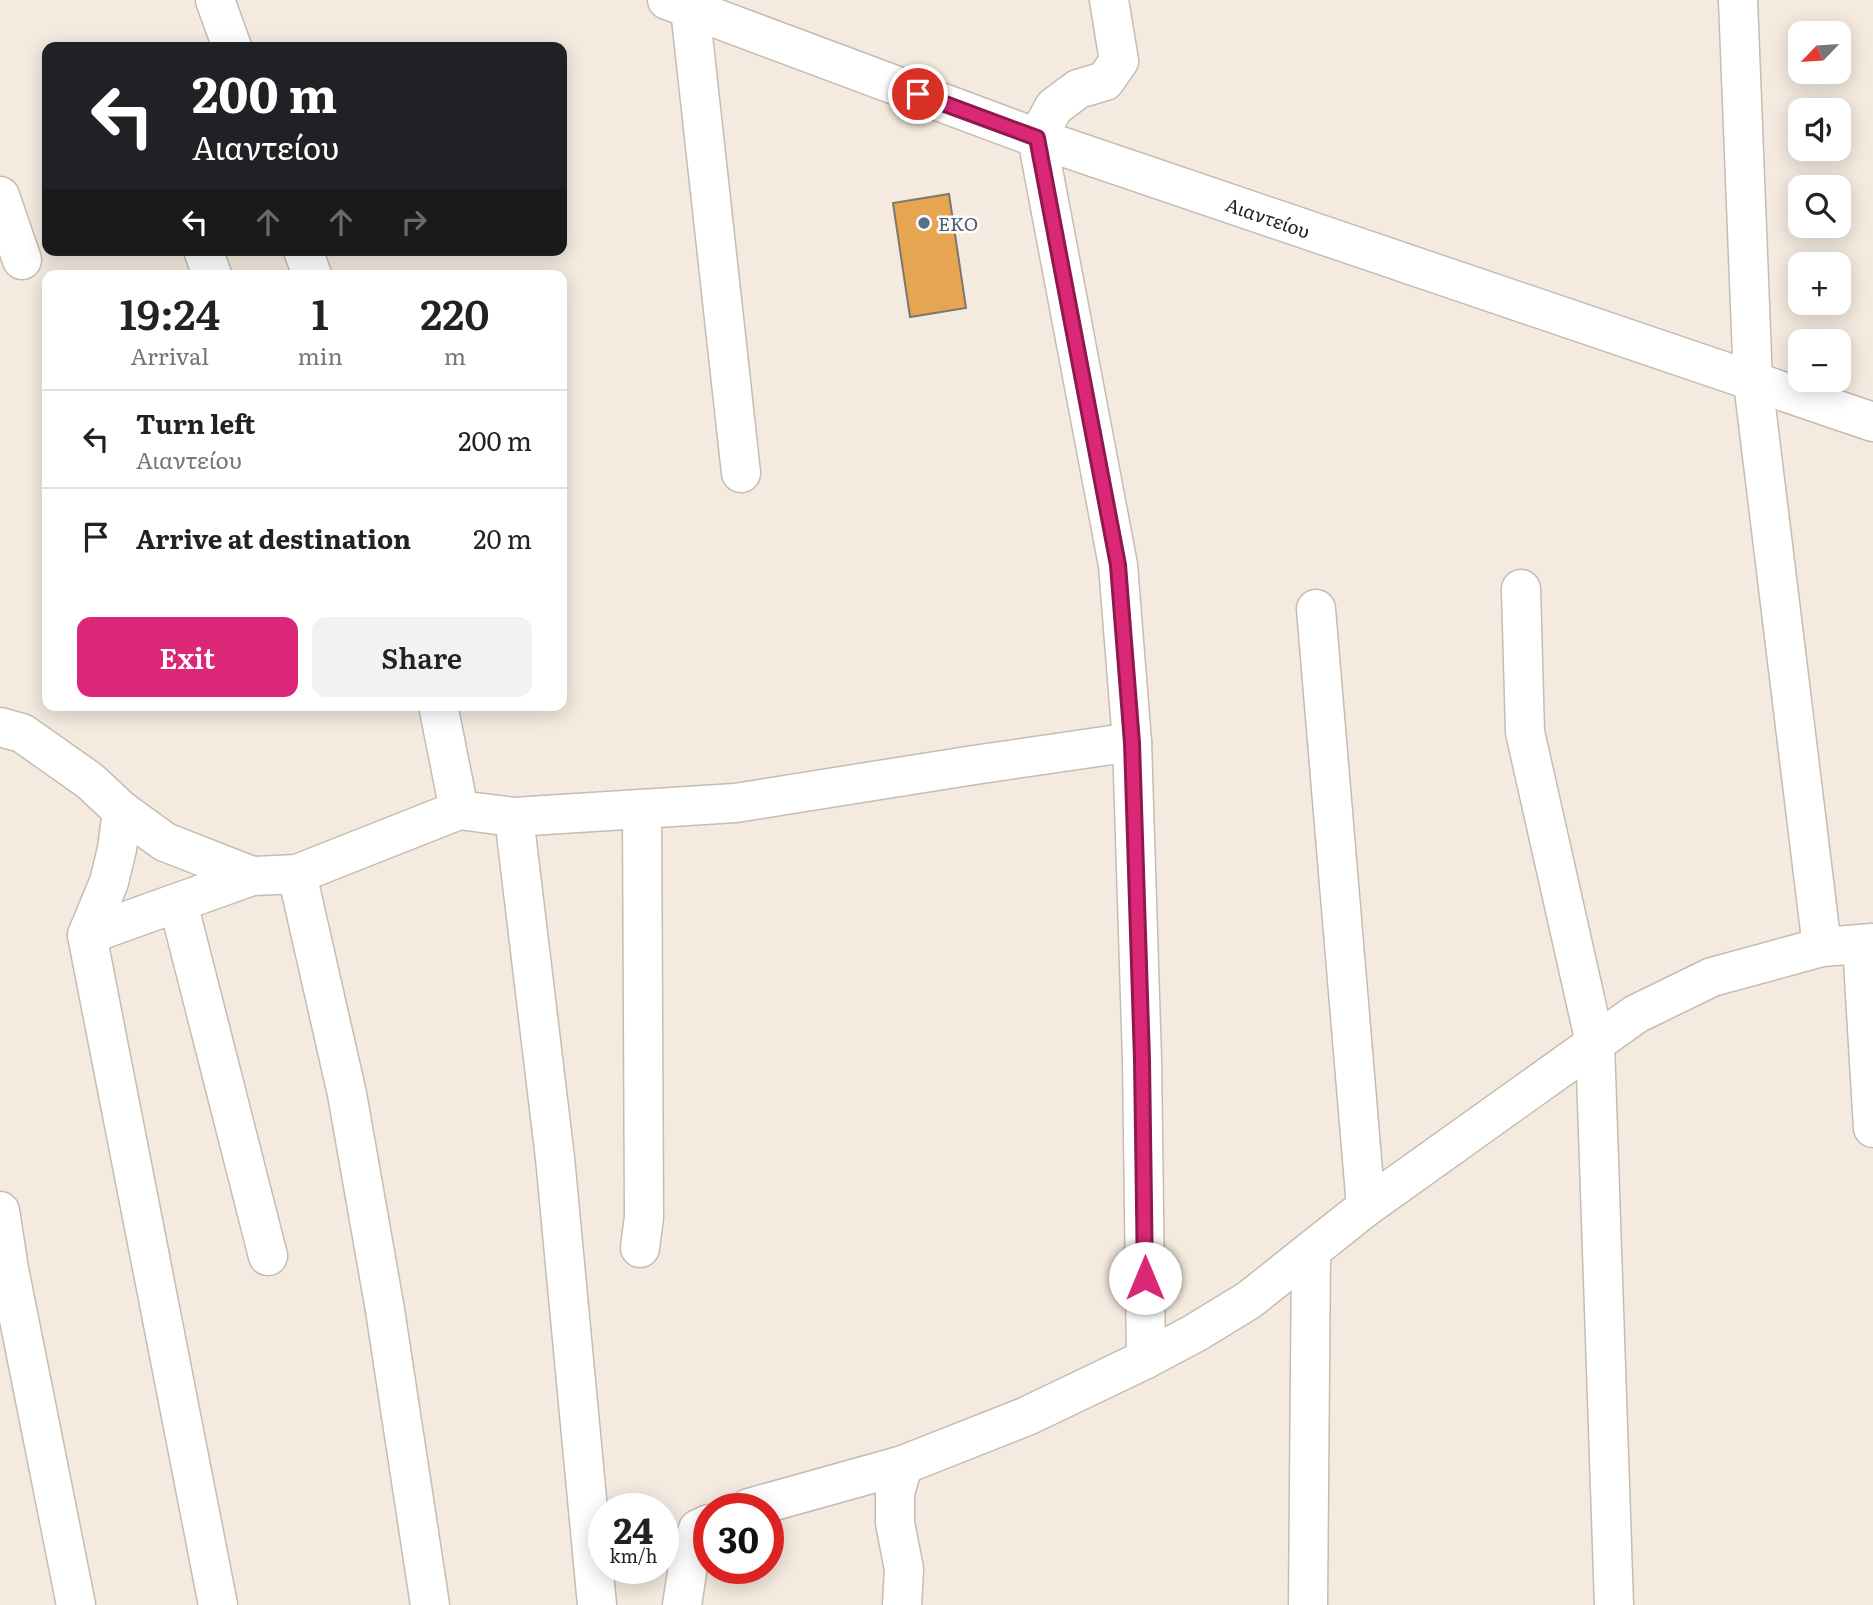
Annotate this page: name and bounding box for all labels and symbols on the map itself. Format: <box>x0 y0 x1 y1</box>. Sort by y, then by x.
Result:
north arrow <box>1788 21 1852 84</box>
pin <box>888 64 948 124</box>
street label: Αιαντείου <box>1222 190 1314 244</box>
place label: EKO <box>938 209 978 237</box>
marker: EKO <box>916 215 932 231</box>
position arrow <box>1108 1241 1182 1315</box>
speed limit sign: 30 <box>693 1493 784 1584</box>

